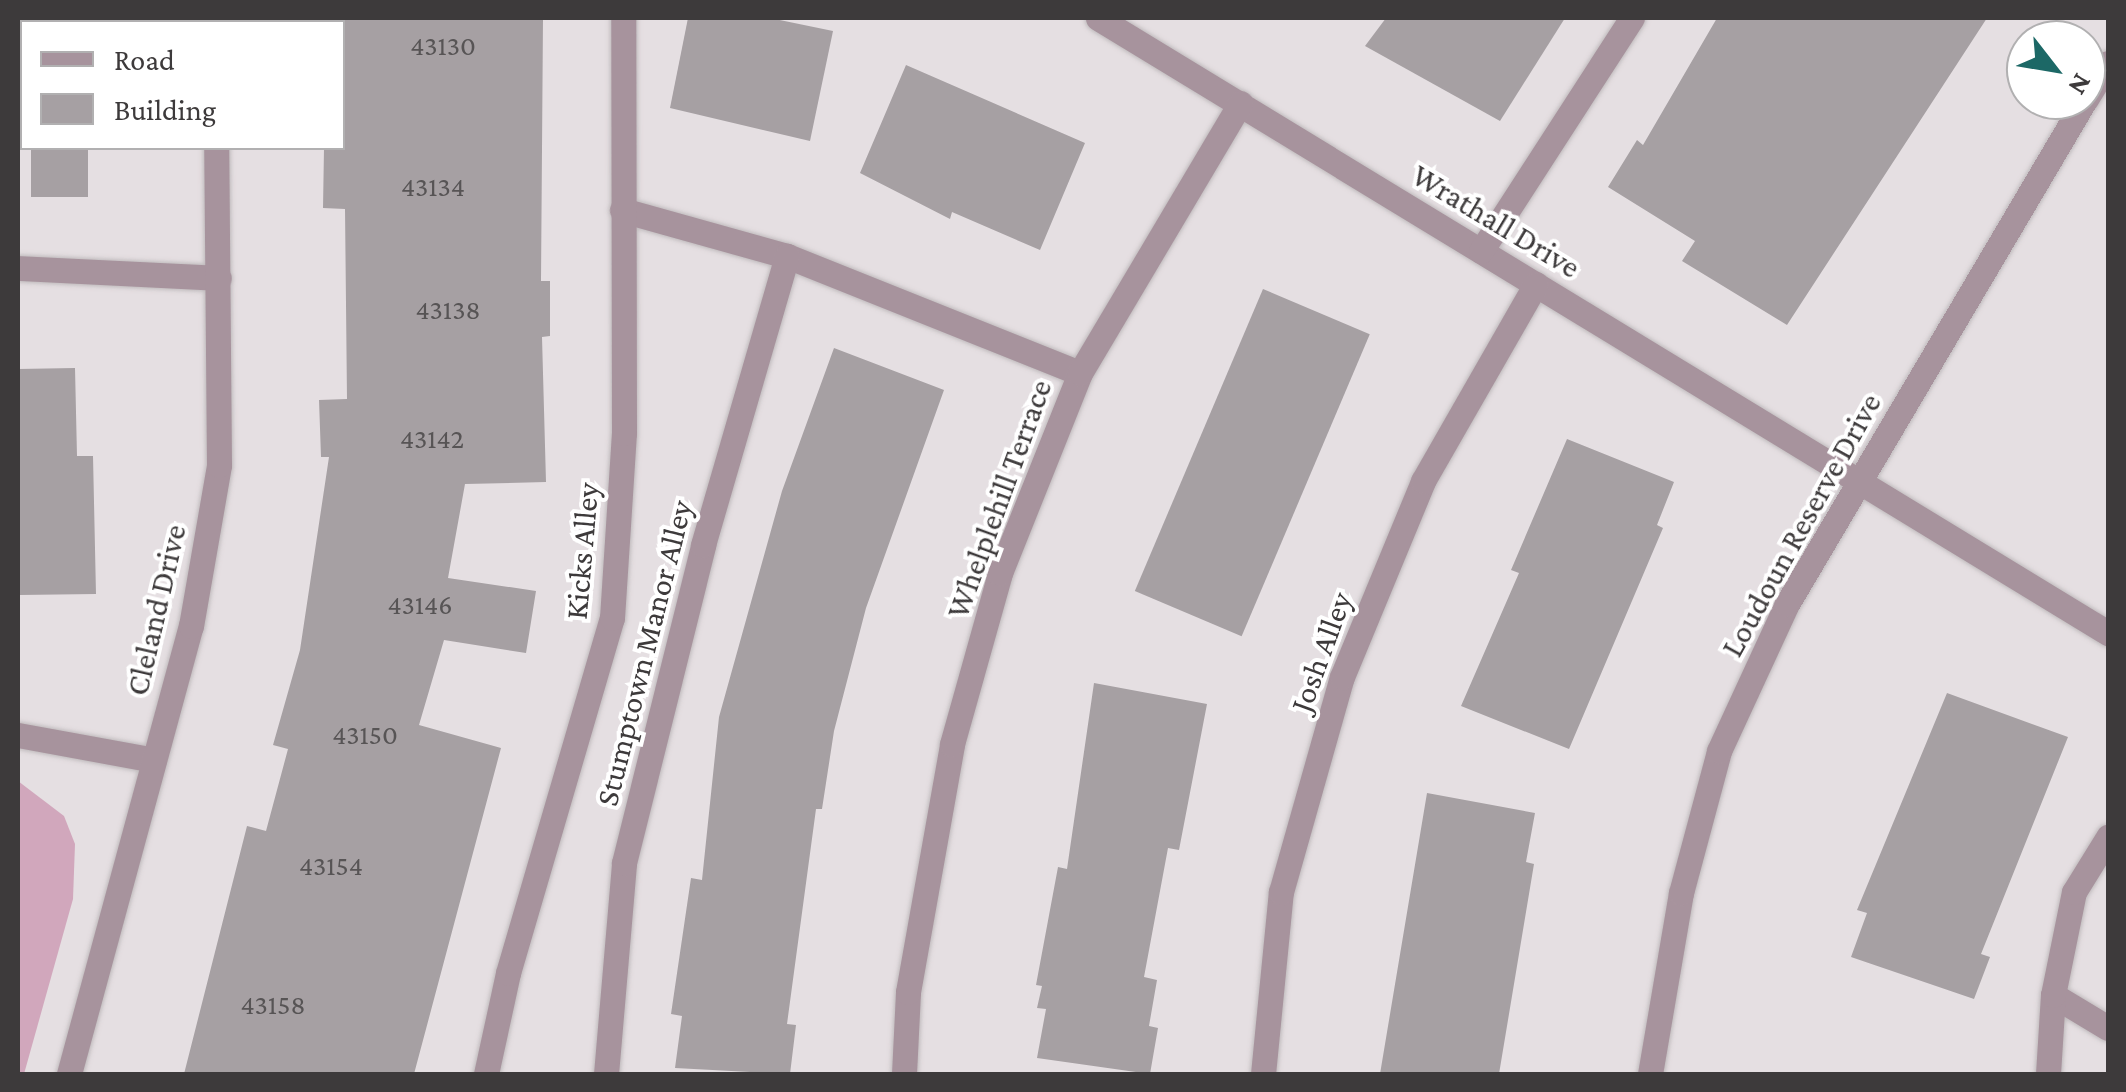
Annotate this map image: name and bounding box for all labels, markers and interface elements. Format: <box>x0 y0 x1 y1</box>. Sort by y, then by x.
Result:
legend <box>20 20 345 150</box>
north arrow <box>2006 20 2106 120</box>
house number: 43130 <box>410 29 476 63</box>
text: Road <box>114 43 175 76</box>
text: N <box>2062 69 2099 101</box>
text: Building <box>114 93 216 126</box>
street label: Wrathall Drive <box>1405 156 1587 286</box>
house number: 43134 <box>401 170 465 204</box>
house number: 43138 <box>416 293 480 327</box>
street label: Whelplehill Terrace <box>938 374 1060 624</box>
street label: Loudoun Reserve Drive <box>1713 387 1889 663</box>
house number: 43142 <box>400 422 464 456</box>
street label: Kicks Alley <box>557 481 607 621</box>
street label: Stumptown Manor Alley <box>587 496 701 810</box>
street label: Cleland Drive <box>118 521 194 699</box>
street label: Josh Alley <box>1282 587 1360 717</box>
house number: 43146 <box>387 588 453 622</box>
house number: 43150 <box>332 718 398 752</box>
house number: 43154 <box>299 849 363 883</box>
house number: 43158 <box>241 988 305 1022</box>

